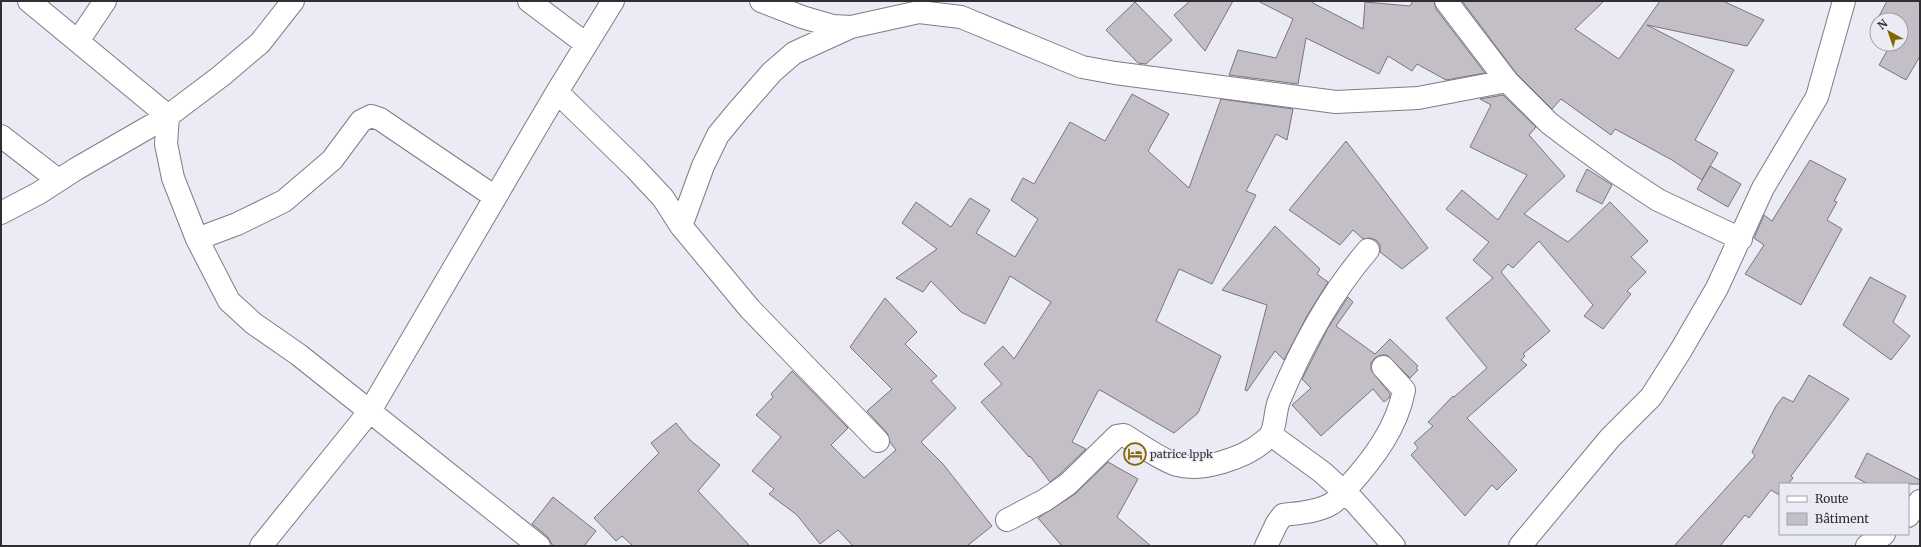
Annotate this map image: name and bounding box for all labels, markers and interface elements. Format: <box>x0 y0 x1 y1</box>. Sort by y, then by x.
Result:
north arrow <box>1869 12 1909 52</box>
text: N <box>1875 16 1891 32</box>
hotel icon: patrice lppk <box>1122 441 1148 467</box>
place label: patrice lppk <box>1150 447 1213 461</box>
legend <box>1779 483 1909 535</box>
text: Route <box>1815 491 1848 506</box>
text: Bâtiment <box>1815 511 1869 526</box>

